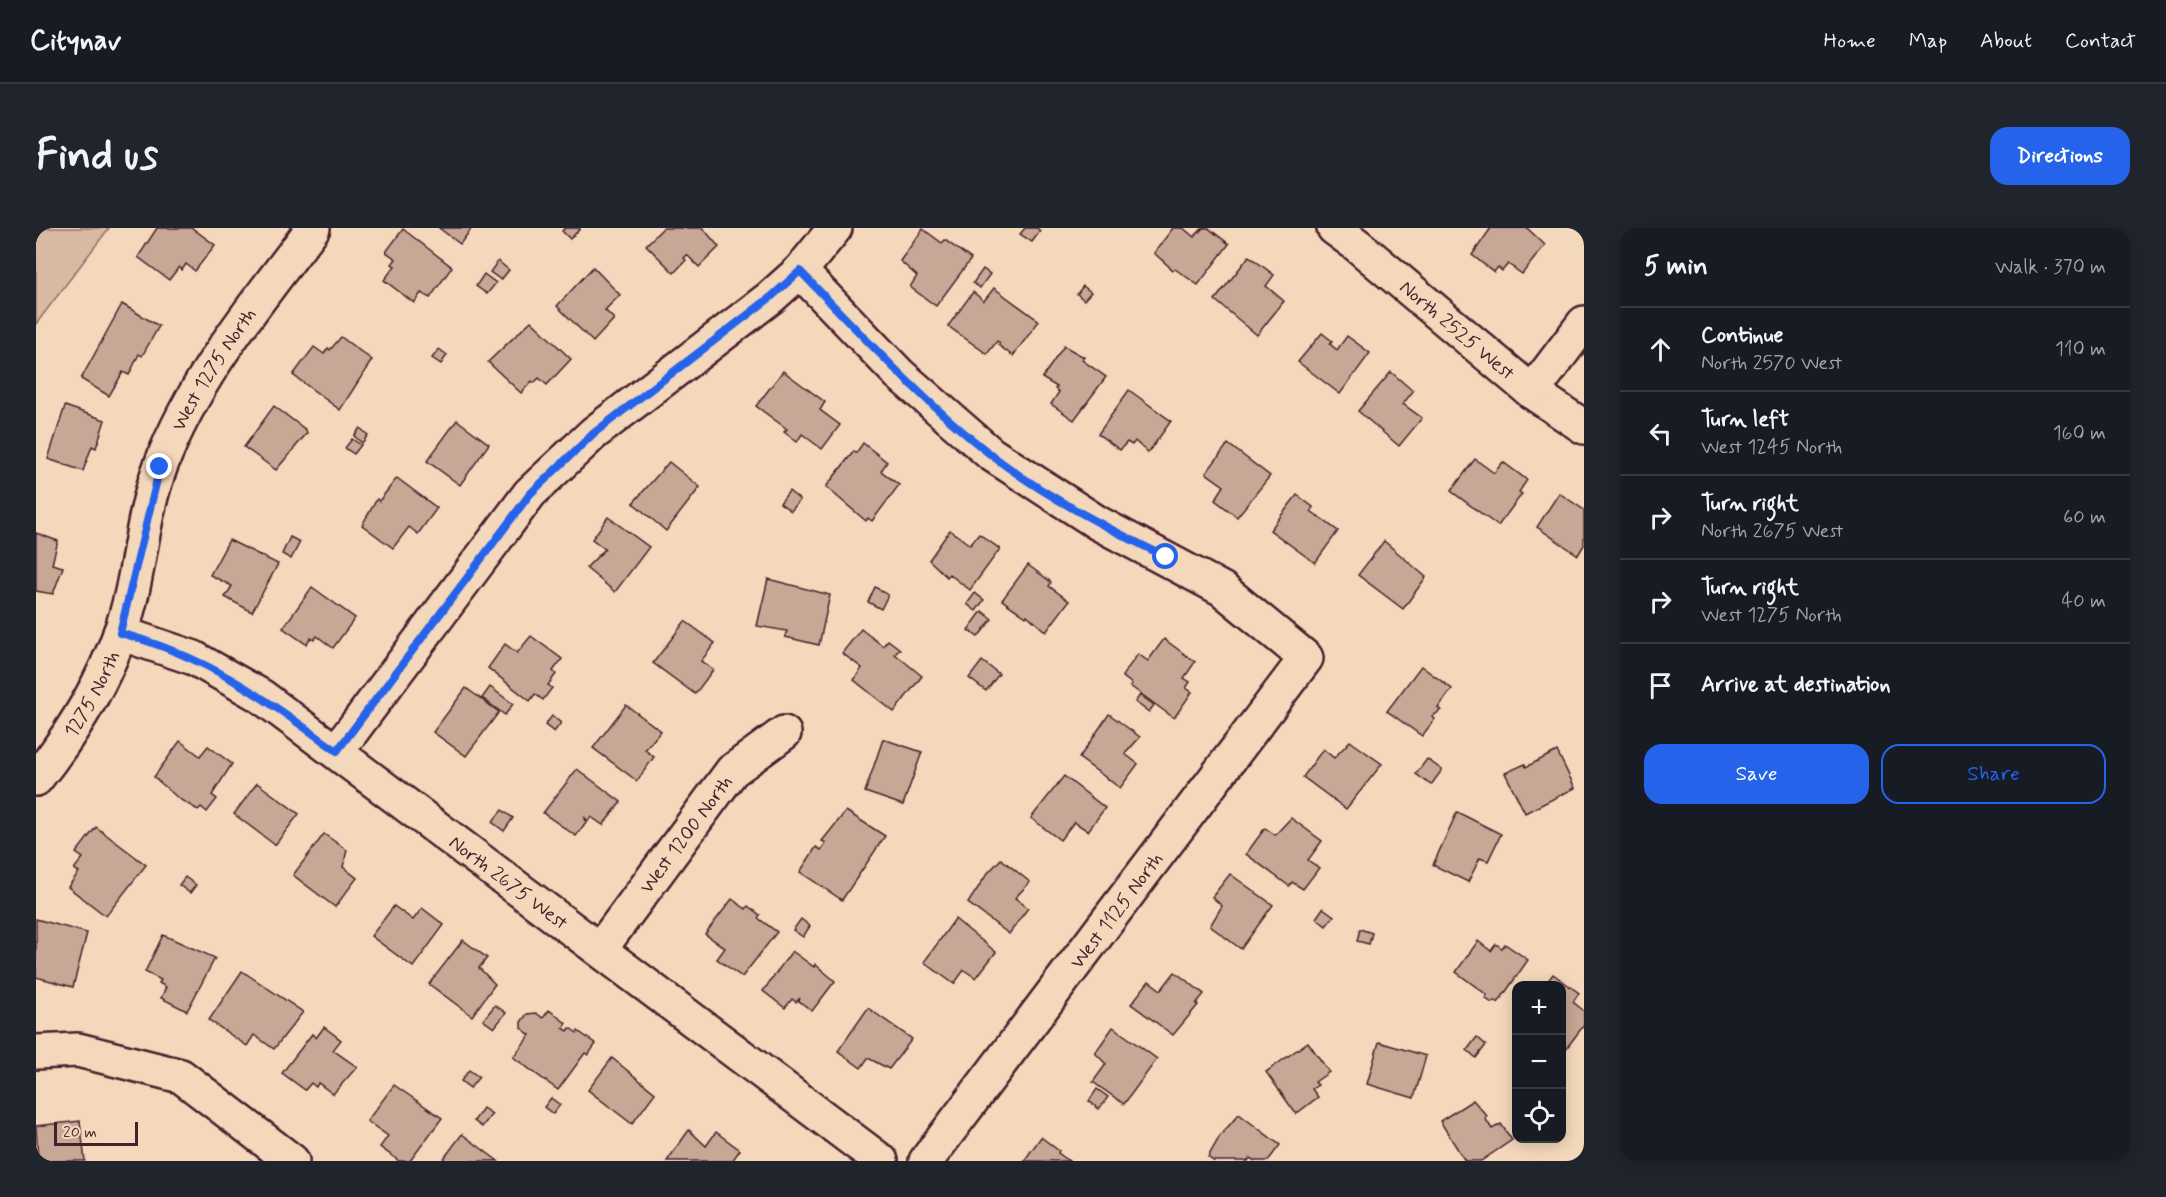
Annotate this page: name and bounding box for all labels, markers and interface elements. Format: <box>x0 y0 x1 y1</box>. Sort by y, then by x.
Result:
text: Citynav <box>30 23 121 60</box>
text: Home <box>1824 27 1876 55</box>
text: Map <box>1909 27 1947 55</box>
text: About <box>1980 27 2032 55</box>
text: Contact <box>2065 27 2136 55</box>
button: Directions <box>1990 127 2130 185</box>
text: Find us <box>36 129 158 184</box>
text: 5 min <box>1644 250 1708 284</box>
text: Walk · 370 m <box>1995 254 2106 281</box>
street label: North 2525 West <box>1393 274 1520 387</box>
street label: West 1275 North <box>166 303 263 436</box>
text: Continue <box>1701 322 1783 350</box>
icon: ahead <box>1644 333 1677 366</box>
text: 110 m <box>2055 336 2106 363</box>
text: North 2570 West <box>1701 350 1842 377</box>
text: Turn left <box>1701 406 1789 434</box>
icon: left <box>1644 417 1677 450</box>
text: 160 m <box>2053 420 2106 447</box>
text: West 1245 North <box>1701 434 1842 461</box>
route end <box>146 453 172 479</box>
text: Turn right <box>1701 490 1799 518</box>
icon: right <box>1644 501 1677 534</box>
text: 60 m <box>2063 504 2106 531</box>
text: North 2675 West <box>1701 518 1843 545</box>
route start <box>1152 543 1178 569</box>
text: Turn right <box>1701 574 1799 602</box>
icon: right <box>1644 585 1677 618</box>
text: 40 m <box>2062 588 2106 615</box>
text: West 1275 North <box>1701 602 1842 629</box>
street label: 1275 North <box>58 647 127 743</box>
icon: arrive <box>1644 669 1677 702</box>
text: Arrive at destination <box>1701 671 1891 699</box>
button: Save <box>1644 744 1869 804</box>
button: Share <box>1881 744 2106 804</box>
street label: West 1200 North <box>634 770 739 899</box>
street label: North 2675 West <box>443 830 573 937</box>
street label: West 1125 North <box>1064 847 1170 975</box>
map controls <box>1512 981 1566 1143</box>
button: + <box>1512 981 1566 1035</box>
button: − <box>1512 1035 1566 1089</box>
button: locate <box>1512 1089 1566 1143</box>
scale bar <box>54 1119 138 1146</box>
text: 20 m <box>63 1122 97 1143</box>

